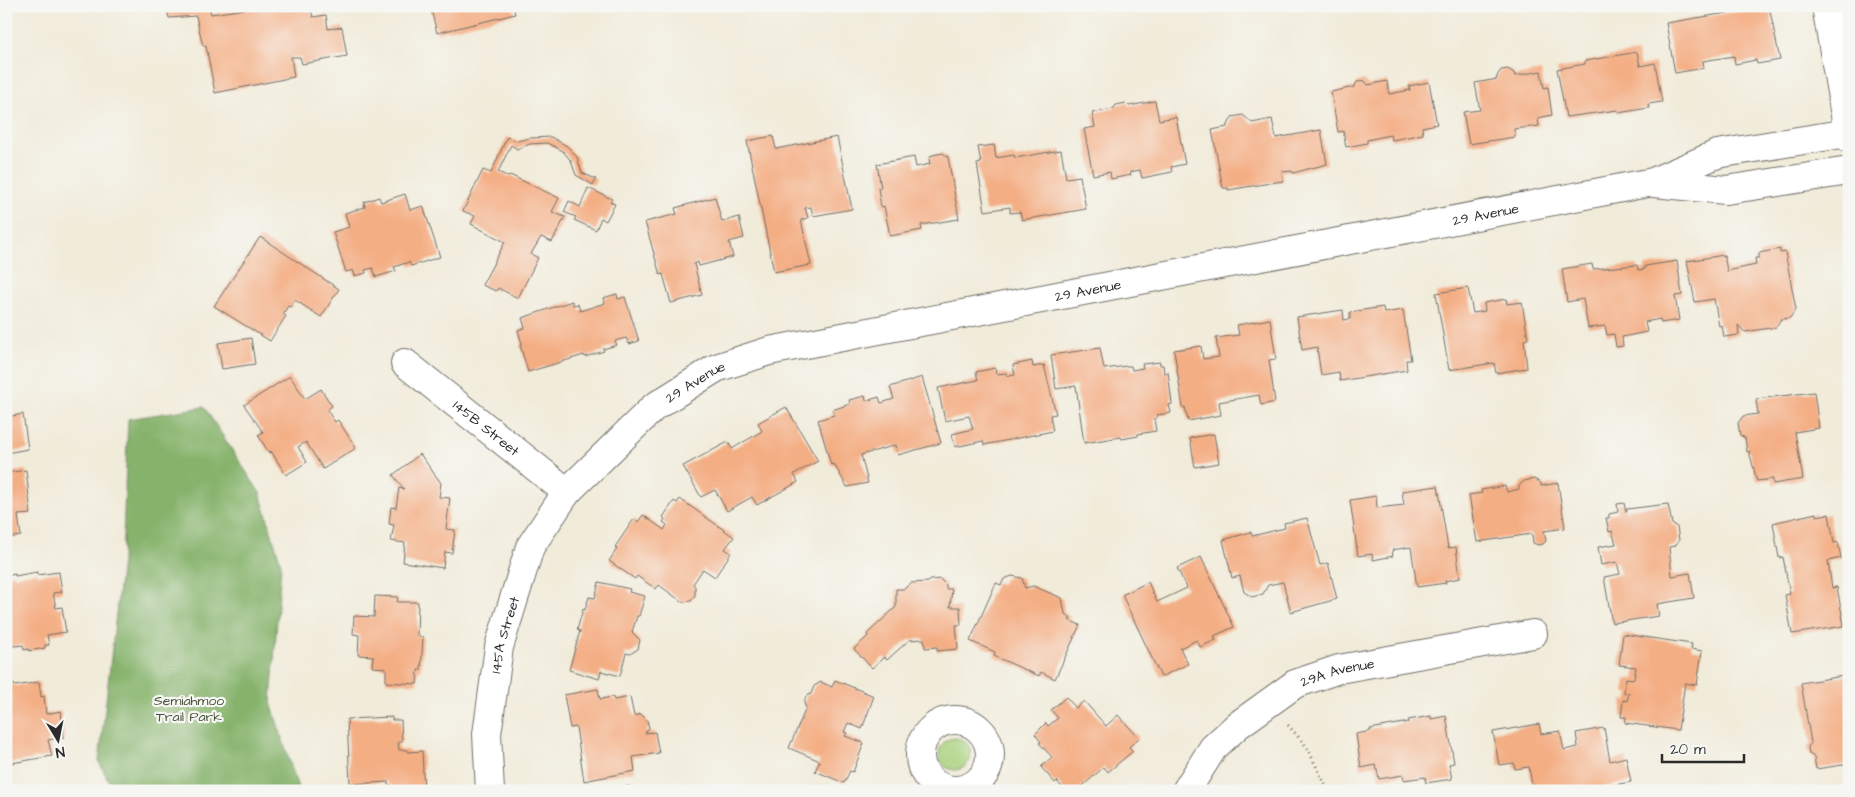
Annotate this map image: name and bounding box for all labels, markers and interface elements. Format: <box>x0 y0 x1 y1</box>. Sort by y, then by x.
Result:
street label: 29 Avenue <box>1451 199 1521 231</box>
street label: 29 Avenue <box>1053 275 1123 307</box>
street label: 29 Avenue <box>662 357 728 408</box>
street label: 145B Street <box>448 396 524 462</box>
street label: 145A Street <box>486 594 525 675</box>
street label: 29A Avenue <box>1298 654 1376 692</box>
park label: Semiahmoo Trail Park <box>154 691 224 727</box>
north arrow <box>32 714 82 764</box>
scale bar <box>1662 732 1745 764</box>
text: 20 m <box>1670 739 1706 760</box>
text: N <box>54 741 66 762</box>

